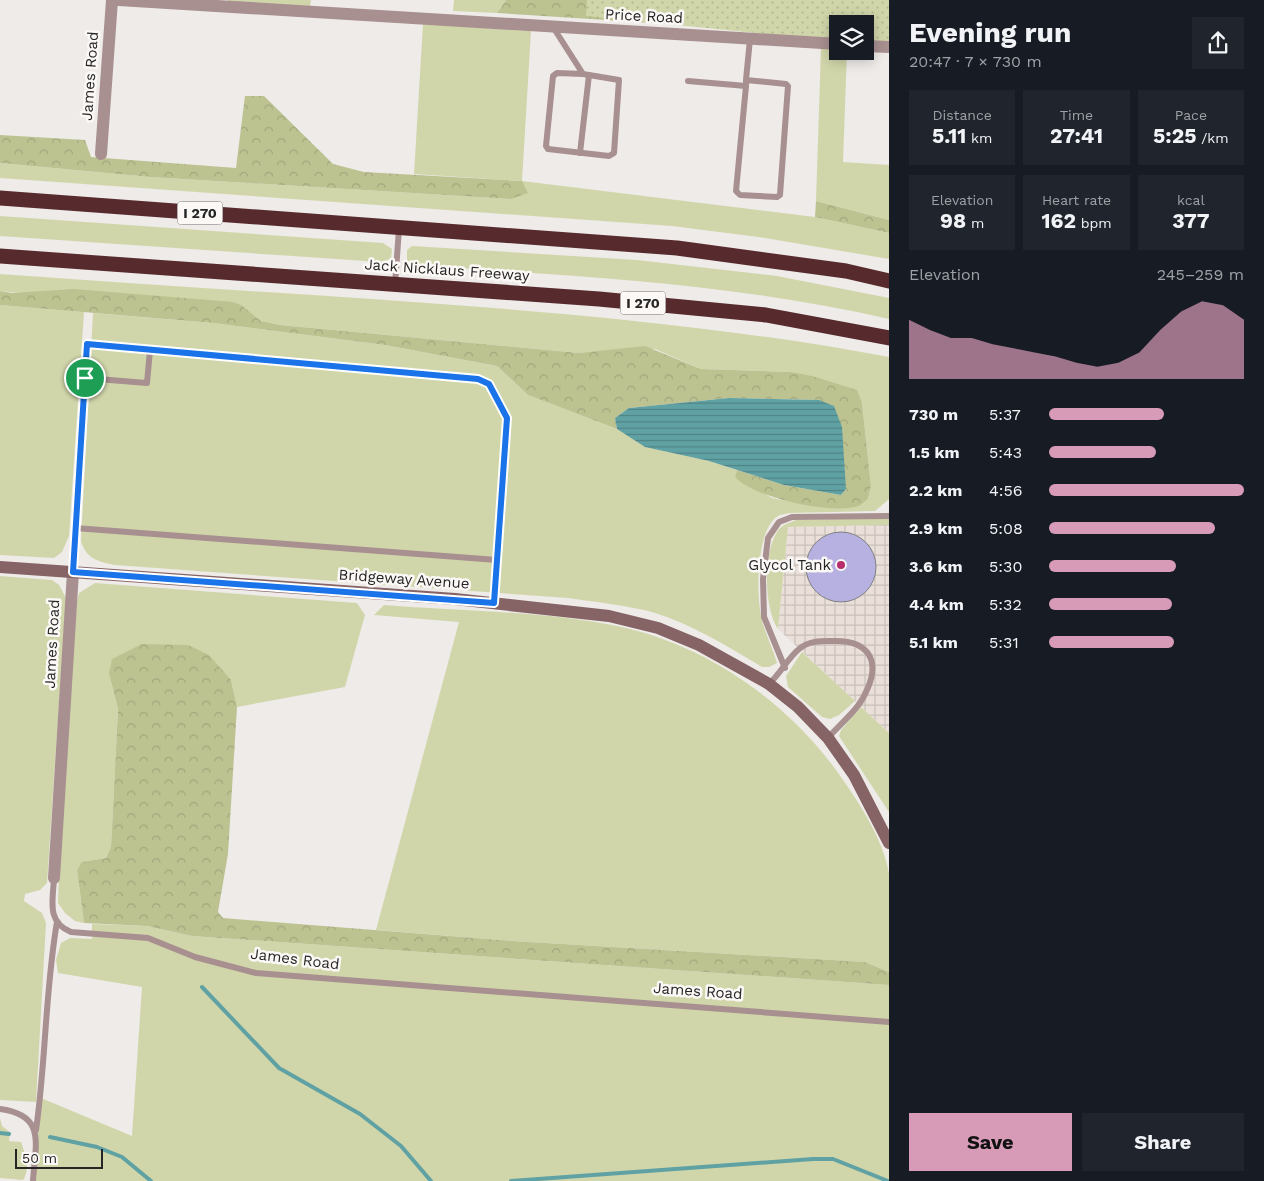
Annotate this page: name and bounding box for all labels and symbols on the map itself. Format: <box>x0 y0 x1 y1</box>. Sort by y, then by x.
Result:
street label: Price Road <box>605 5 683 27</box>
street label: James Road <box>78 31 102 121</box>
road number: I 270 <box>178 202 222 224</box>
street label: Jack Nicklaus Freeway <box>364 255 530 285</box>
road number: I 270 <box>620 292 666 314</box>
pin <box>64 357 106 399</box>
place label: Glycol Tank <box>748 556 831 574</box>
marker: Glycol Tank <box>835 559 847 571</box>
street label: Bridgeway Avenue <box>338 565 470 593</box>
street label: James Road <box>41 599 63 689</box>
street label: James Road <box>250 945 340 973</box>
street label: James Road <box>653 979 743 1003</box>
scale bar <box>15 1146 102 1169</box>

